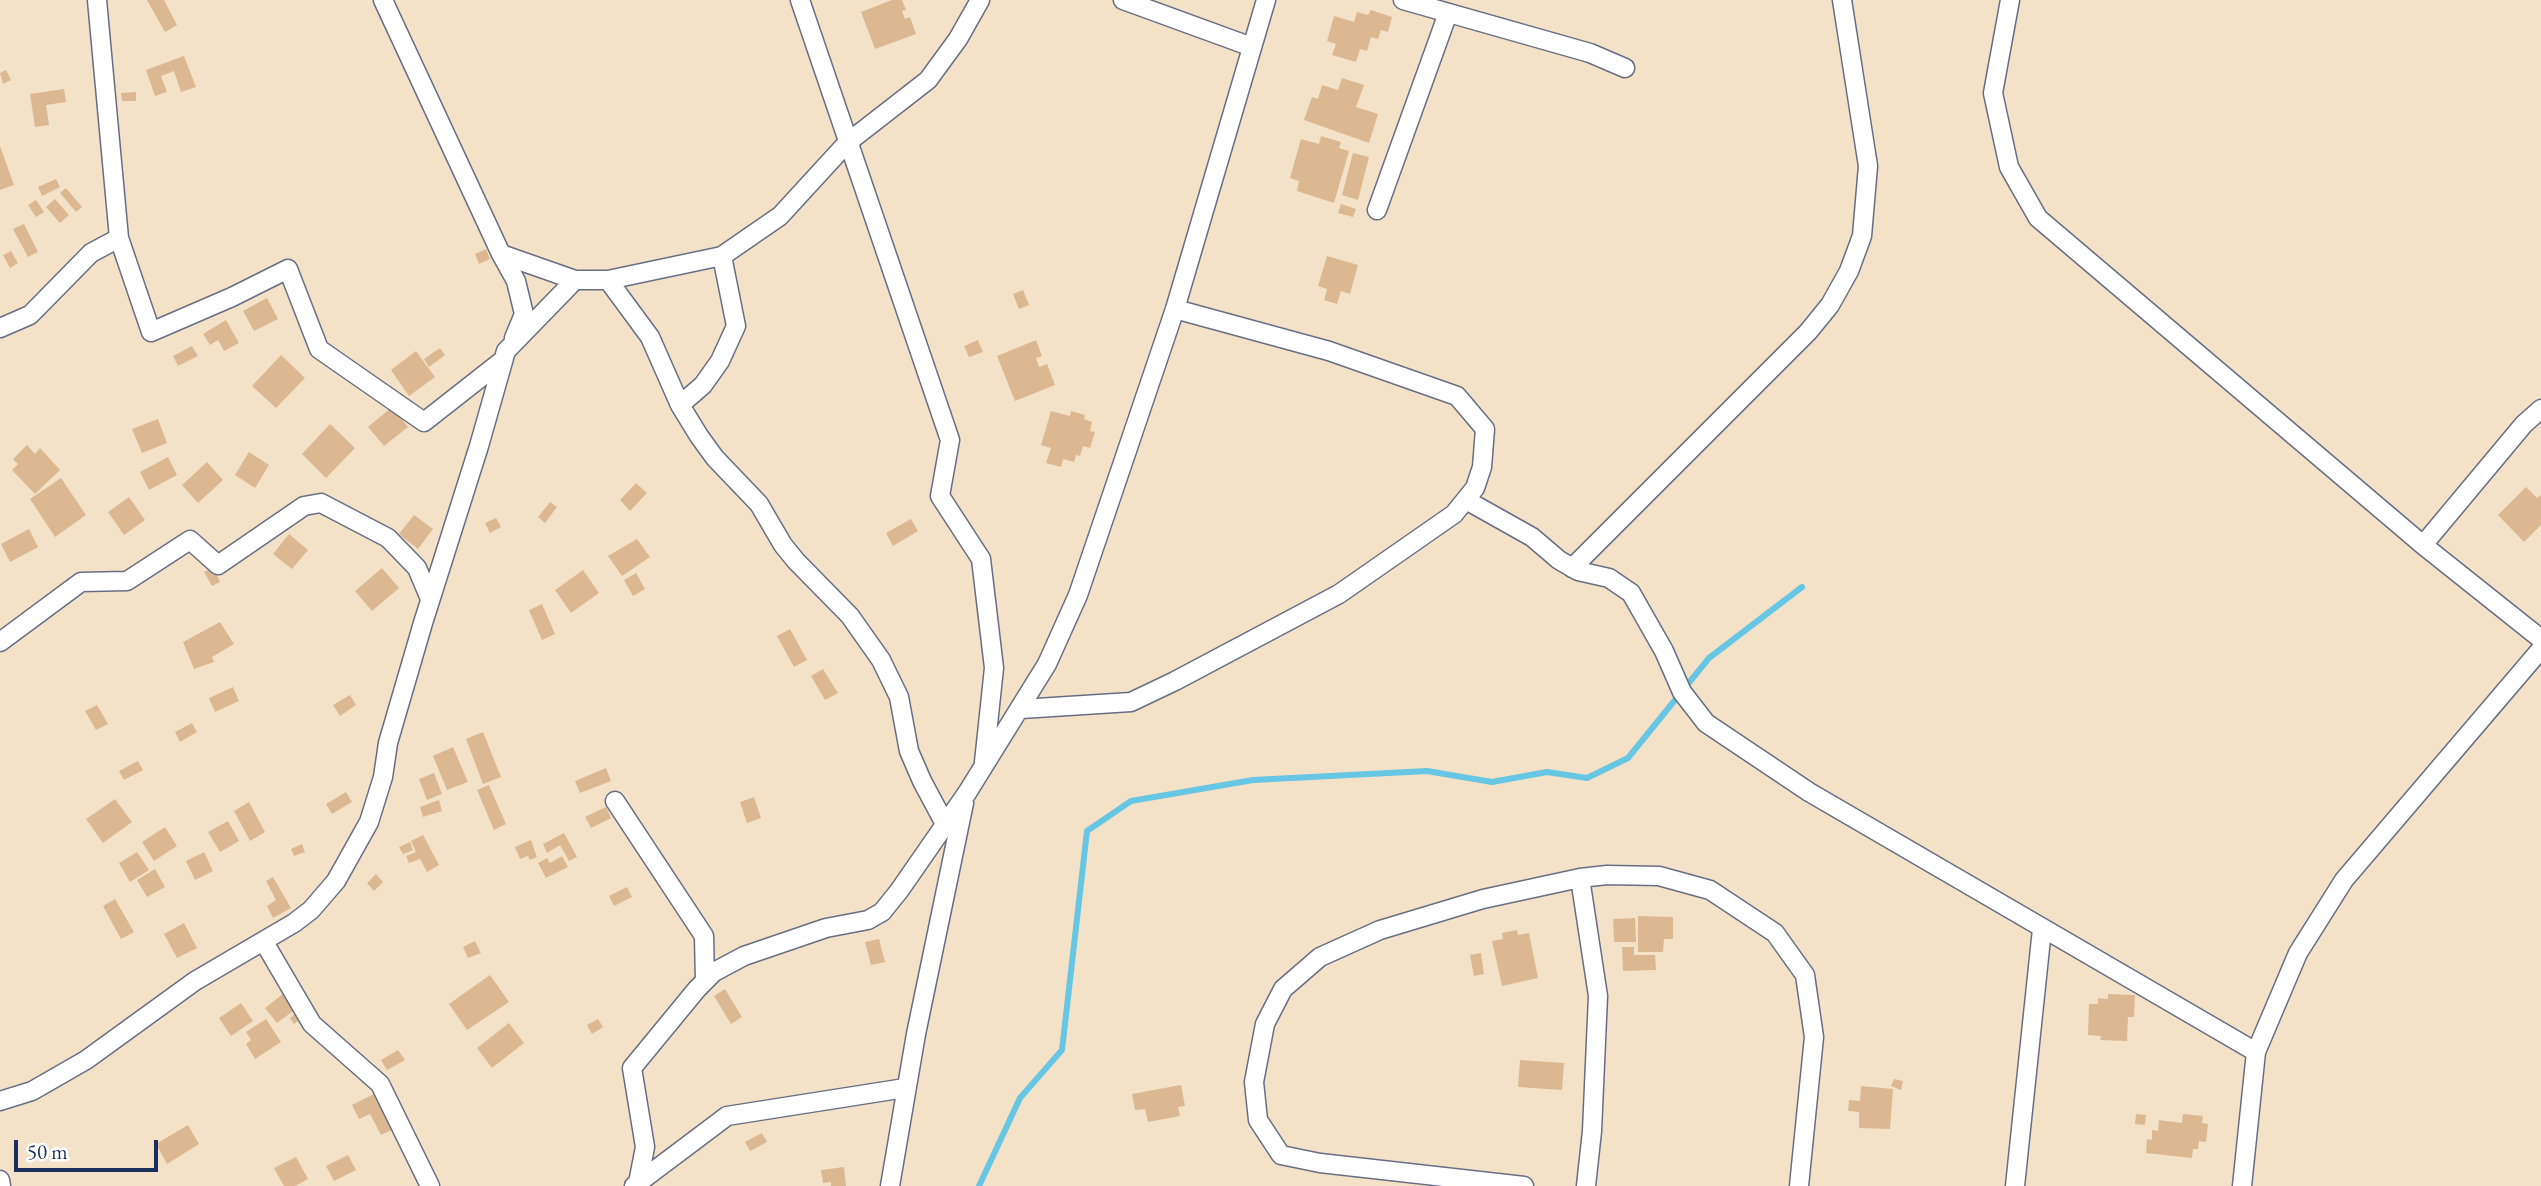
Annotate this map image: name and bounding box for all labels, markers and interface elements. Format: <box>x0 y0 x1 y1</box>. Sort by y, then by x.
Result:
scale bar <box>18 1126 161 1170</box>
text: 50 m <box>27 1138 68 1165</box>

